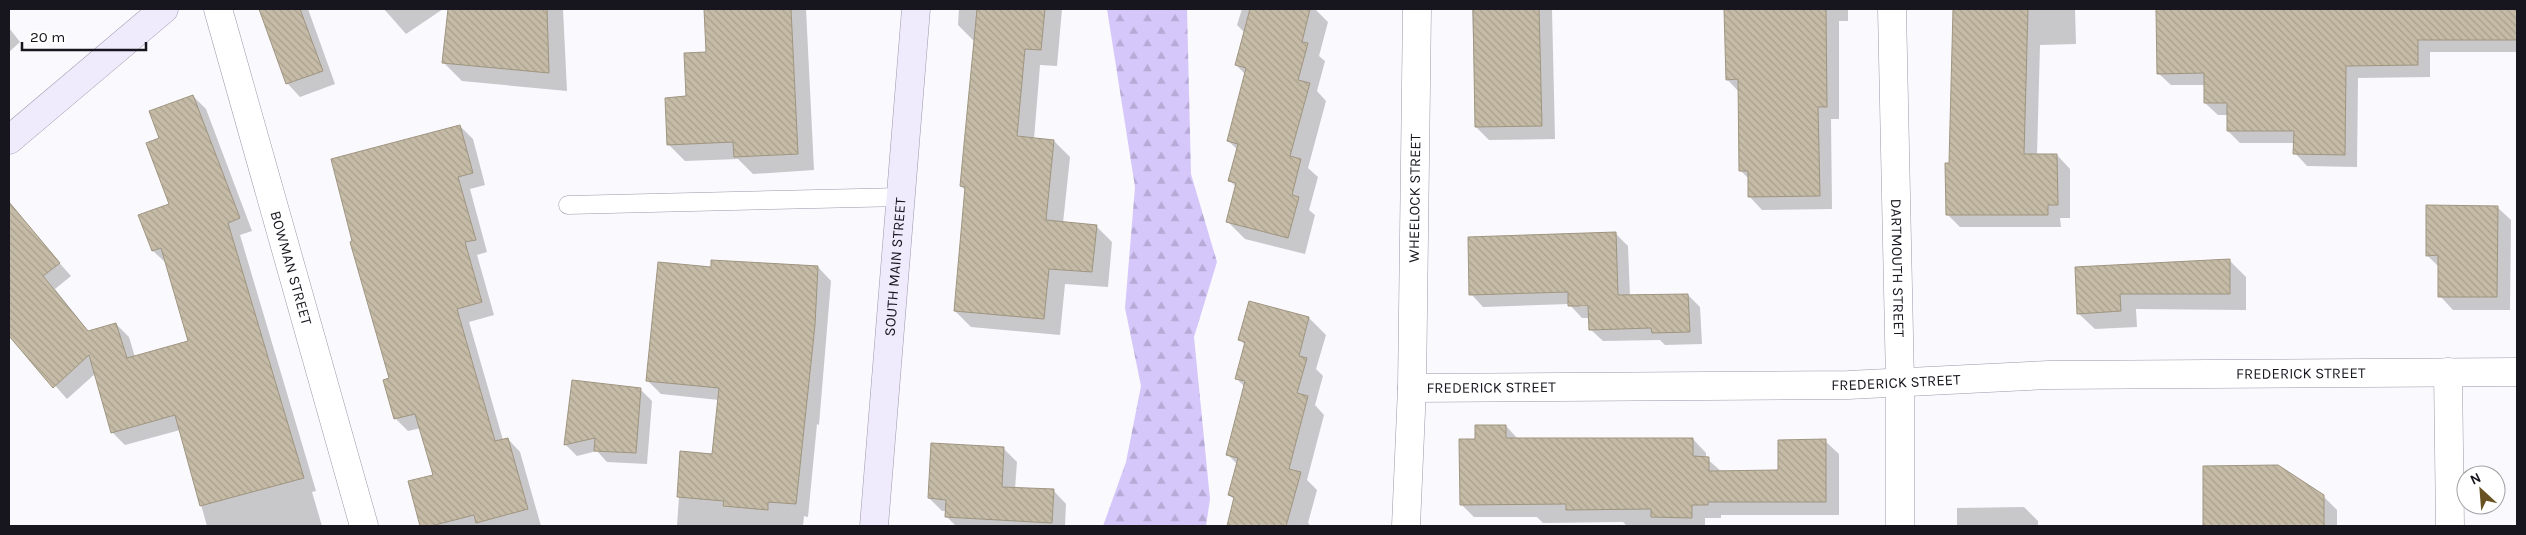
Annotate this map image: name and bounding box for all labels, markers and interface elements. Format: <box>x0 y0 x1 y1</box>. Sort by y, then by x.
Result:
scale bar <box>22 20 146 52</box>
text: 20 m <box>30 28 65 46</box>
street label: WHEELOCK STREET <box>1405 133 1424 263</box>
street label: SOUTH MAIN STREET <box>880 196 910 337</box>
street label: DARTMOUTH STREET <box>1887 198 1908 338</box>
street label: BOWMAN STREET <box>266 209 316 327</box>
street label: FREDERICK STREET <box>2236 364 2366 383</box>
street label: FREDERICK STREET <box>1831 370 1961 394</box>
street label: FREDERICK STREET <box>1426 378 1556 397</box>
north arrow <box>2456 465 2506 515</box>
text: N <box>2467 469 2484 489</box>

